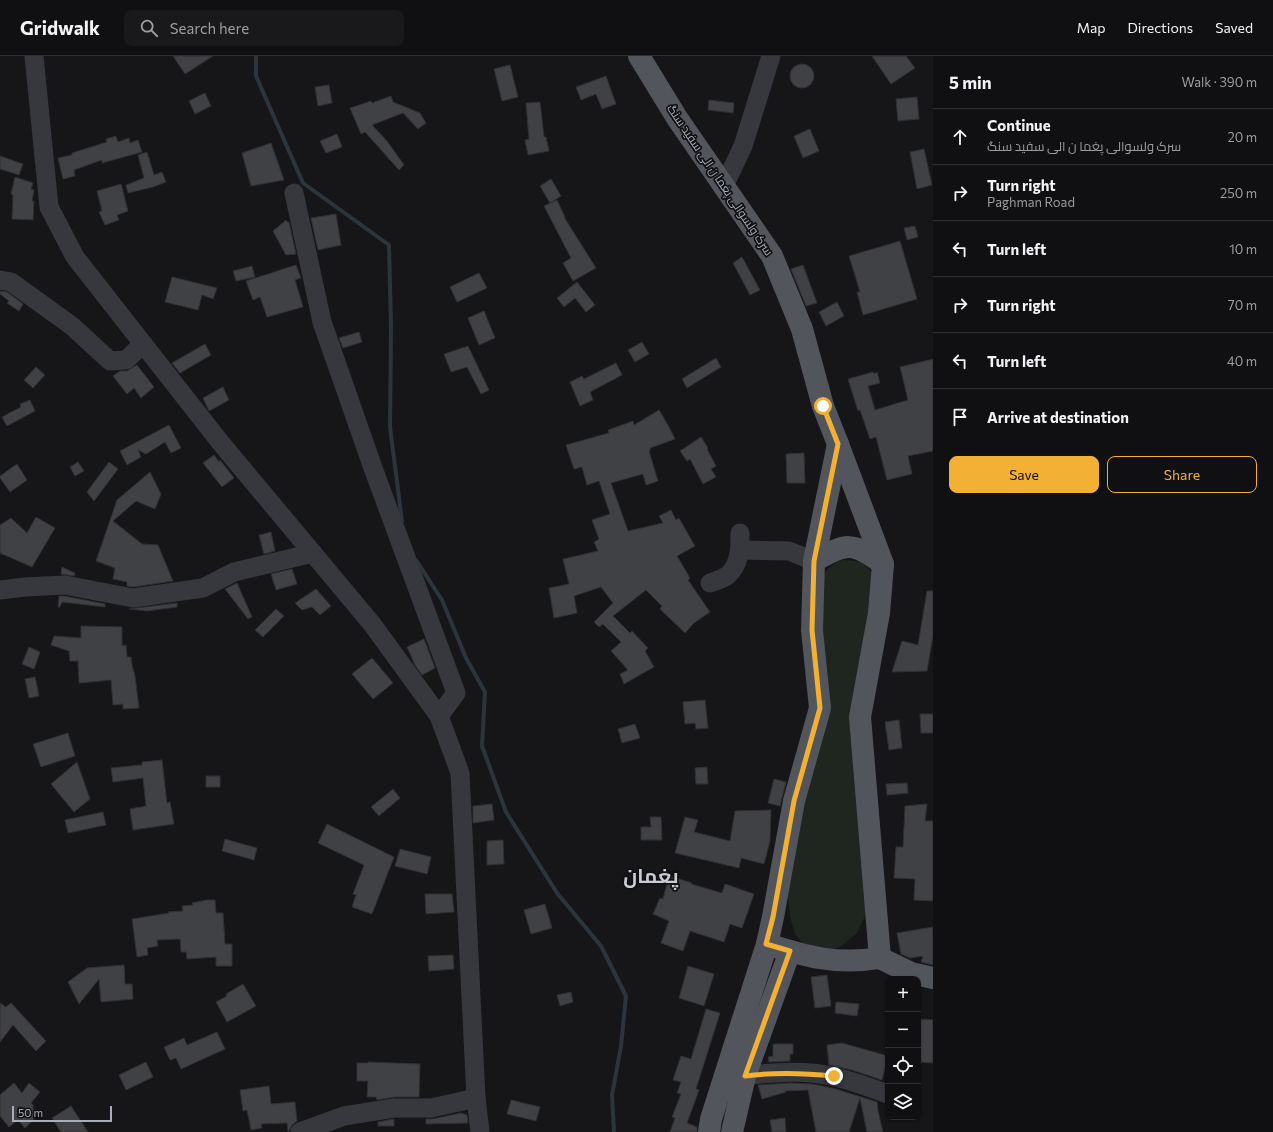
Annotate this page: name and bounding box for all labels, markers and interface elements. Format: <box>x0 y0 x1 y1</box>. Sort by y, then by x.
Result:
search box <box>124 10 404 46</box>
text: Gridwalk <box>20 16 100 39</box>
icon: search <box>138 17 160 39</box>
text: Search here <box>170 19 249 37</box>
text: Map <box>1077 19 1106 36</box>
text: Directions <box>1128 19 1193 36</box>
text: Saved <box>1215 19 1253 36</box>
text: 5 min <box>949 72 992 93</box>
text: Walk · 390 m <box>1182 74 1257 90</box>
street label: سرک ولسوالی پغما ن الی سفید سنگ <box>662 101 777 259</box>
text: Continue <box>987 116 1051 134</box>
icon: ahead <box>949 126 971 148</box>
text: 20 m <box>1228 129 1257 145</box>
text: سرک ولسوالی پغما ن الی سفید سنگ <box>987 138 1181 154</box>
text: Turn right <box>987 176 1056 194</box>
icon: right <box>949 182 971 204</box>
text: 250 m <box>1220 185 1257 201</box>
text: Paghman Road <box>987 194 1075 210</box>
icon: left <box>949 238 971 260</box>
text: Turn left <box>987 240 1046 258</box>
text: 10 m <box>1229 241 1257 257</box>
icon: right <box>949 294 971 316</box>
text: Turn right <box>987 296 1056 314</box>
text: 70 m <box>1228 297 1257 313</box>
icon: left <box>949 350 971 372</box>
text: Turn left <box>987 352 1046 370</box>
text: 40 m <box>1227 353 1257 369</box>
route start <box>814 397 832 415</box>
icon: arrive <box>949 406 971 428</box>
text: Arrive at destination <box>987 408 1129 426</box>
button: Save <box>949 456 1099 493</box>
button: Share <box>1107 456 1257 493</box>
district label: پغمان <box>623 863 679 890</box>
map controls <box>885 976 921 1120</box>
button: + <box>885 976 921 1012</box>
button: − <box>885 1012 921 1048</box>
button: locate <box>885 1048 921 1084</box>
route end <box>825 1067 843 1085</box>
button: layers <box>885 1084 921 1120</box>
scale bar <box>12 1104 112 1123</box>
text: 50 m <box>18 1106 43 1119</box>

